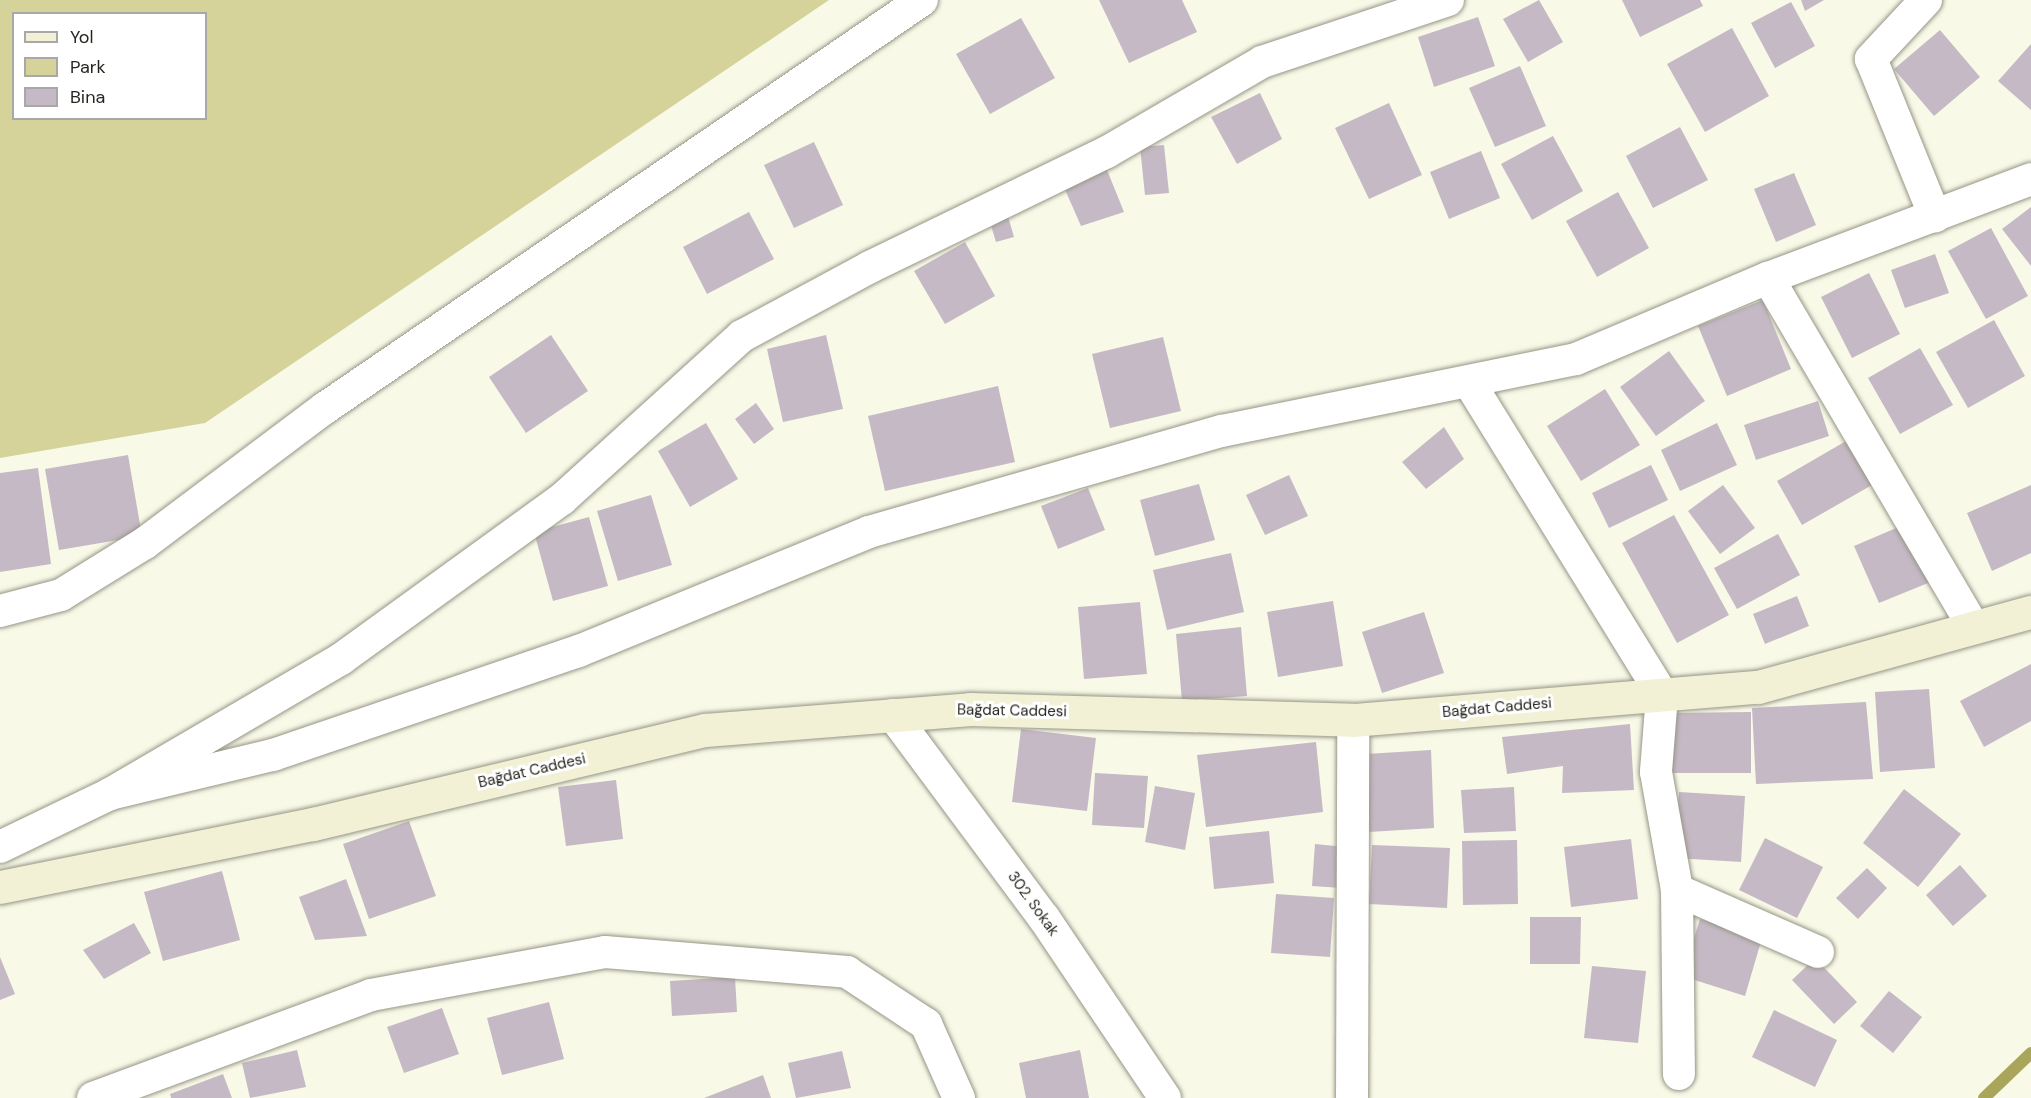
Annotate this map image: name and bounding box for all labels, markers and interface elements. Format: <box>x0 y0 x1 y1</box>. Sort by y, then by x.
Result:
legend <box>12 12 207 120</box>
text: Yol <box>70 25 94 49</box>
text: Park <box>70 55 106 79</box>
text: Bina <box>70 85 105 109</box>
street label: Bağdat Caddesi <box>1441 694 1553 722</box>
street label: Bağdat Caddesi <box>957 701 1067 721</box>
street label: Bağdat Caddesi <box>476 750 588 792</box>
street label: 302. Sokak <box>1004 868 1062 940</box>

